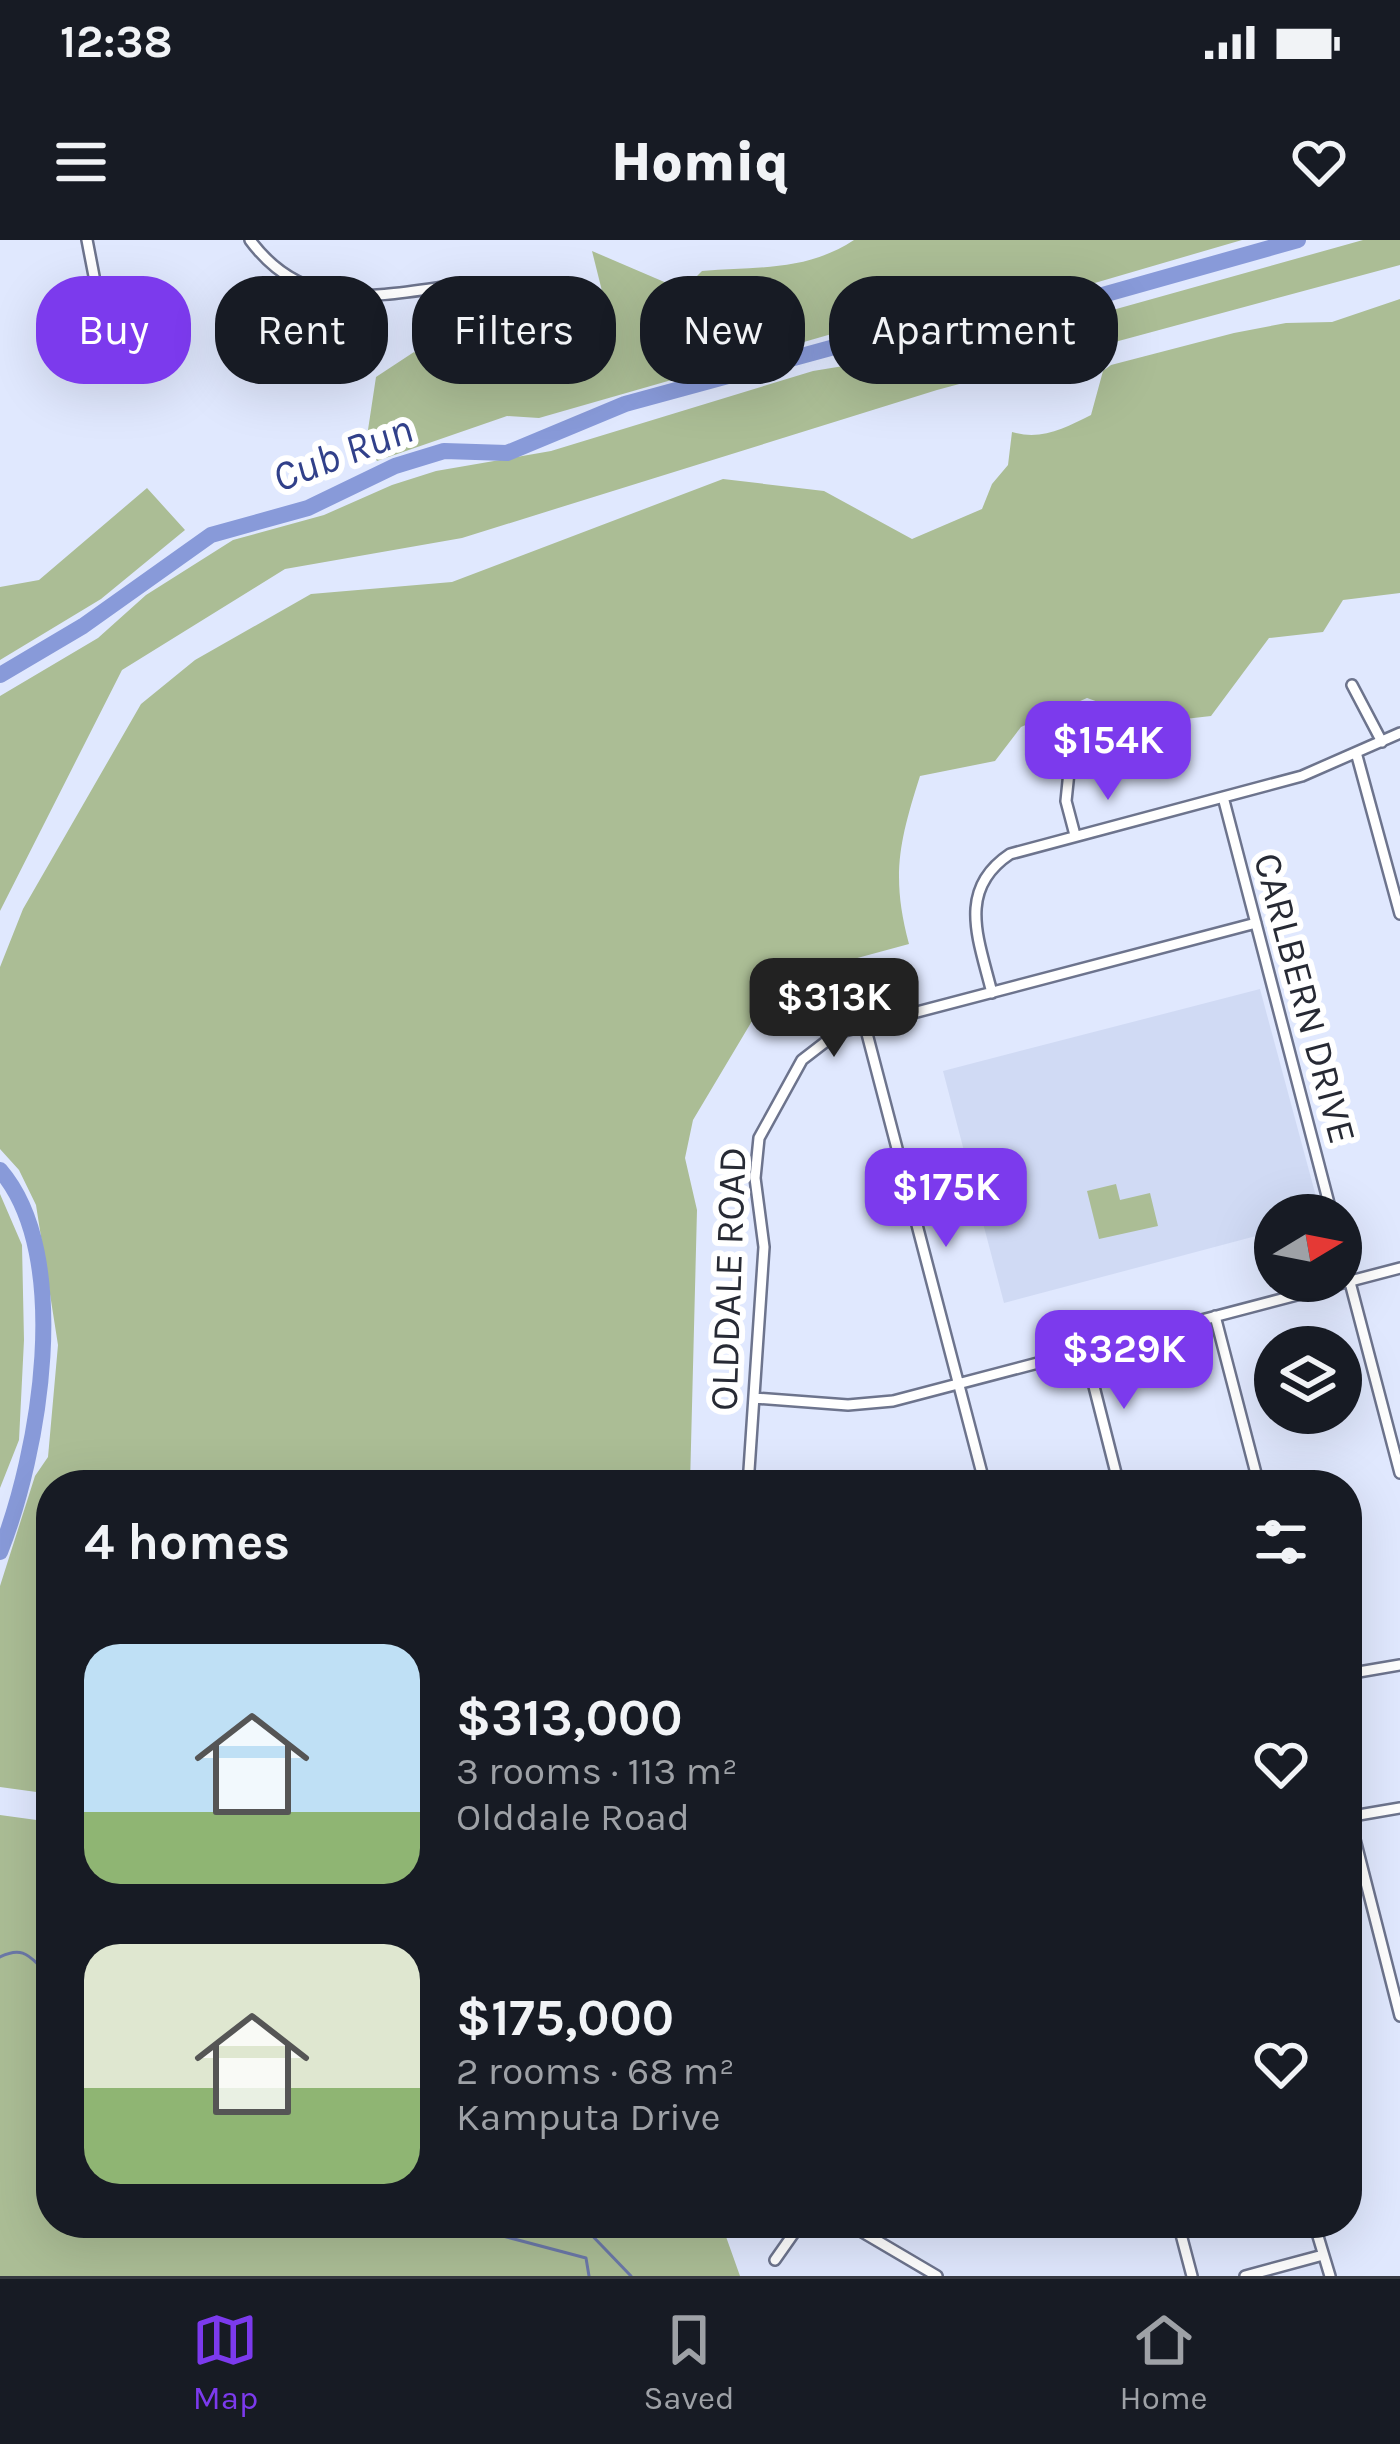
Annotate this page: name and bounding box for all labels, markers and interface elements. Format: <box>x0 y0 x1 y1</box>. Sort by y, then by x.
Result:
text: 12:38 <box>60 16 172 68</box>
icon: menu <box>48 129 114 195</box>
icon: heart <box>1286 129 1352 195</box>
text: Homiq <box>611 130 789 194</box>
chip: Buy <box>36 276 191 384</box>
chip: Rent <box>215 276 388 384</box>
chip: Filters <box>412 276 616 384</box>
chip: New <box>640 276 805 384</box>
chip: Apartment <box>829 276 1118 384</box>
water label: Cub Run <box>265 403 419 502</box>
pin: $154K <box>1024 701 1192 803</box>
text: $154K <box>1052 717 1164 763</box>
street label: CARLBERN DRIVE <box>1244 848 1366 1149</box>
pin: $313K <box>750 958 918 1060</box>
text: $313K <box>777 974 891 1020</box>
street label: OLDDALE ROAD <box>700 1146 756 1412</box>
pin: $175K <box>862 1148 1030 1250</box>
text: $175K <box>892 1164 1000 1210</box>
north arrow <box>1254 1194 1362 1302</box>
map controls <box>1254 1194 1362 1434</box>
pin: $329K <box>1040 1310 1208 1412</box>
text: $329K <box>1062 1326 1186 1372</box>
button: layers <box>1254 1326 1362 1434</box>
icon: filters <box>1248 1509 1314 1575</box>
text: 4 homes <box>84 1512 290 1572</box>
text: $313,000 <box>456 1688 682 1748</box>
icon: home <box>180 1692 324 1836</box>
icon: heart <box>1248 1731 1314 1797</box>
text: 3 rooms · 113 m² <box>456 1748 738 1794</box>
text: Olddale Road <box>456 1794 690 1840</box>
text: $175,000 <box>456 1988 674 2048</box>
icon: home <box>180 1992 324 2136</box>
icon: heart <box>1248 2031 1314 2097</box>
text: 2 rooms · 68 m² <box>456 2048 735 2094</box>
text: Kamputa Drive <box>456 2094 721 2140</box>
tab: Map <box>192 2307 258 2417</box>
tab: Saved <box>643 2307 735 2417</box>
tab: Home <box>1120 2307 1208 2417</box>

